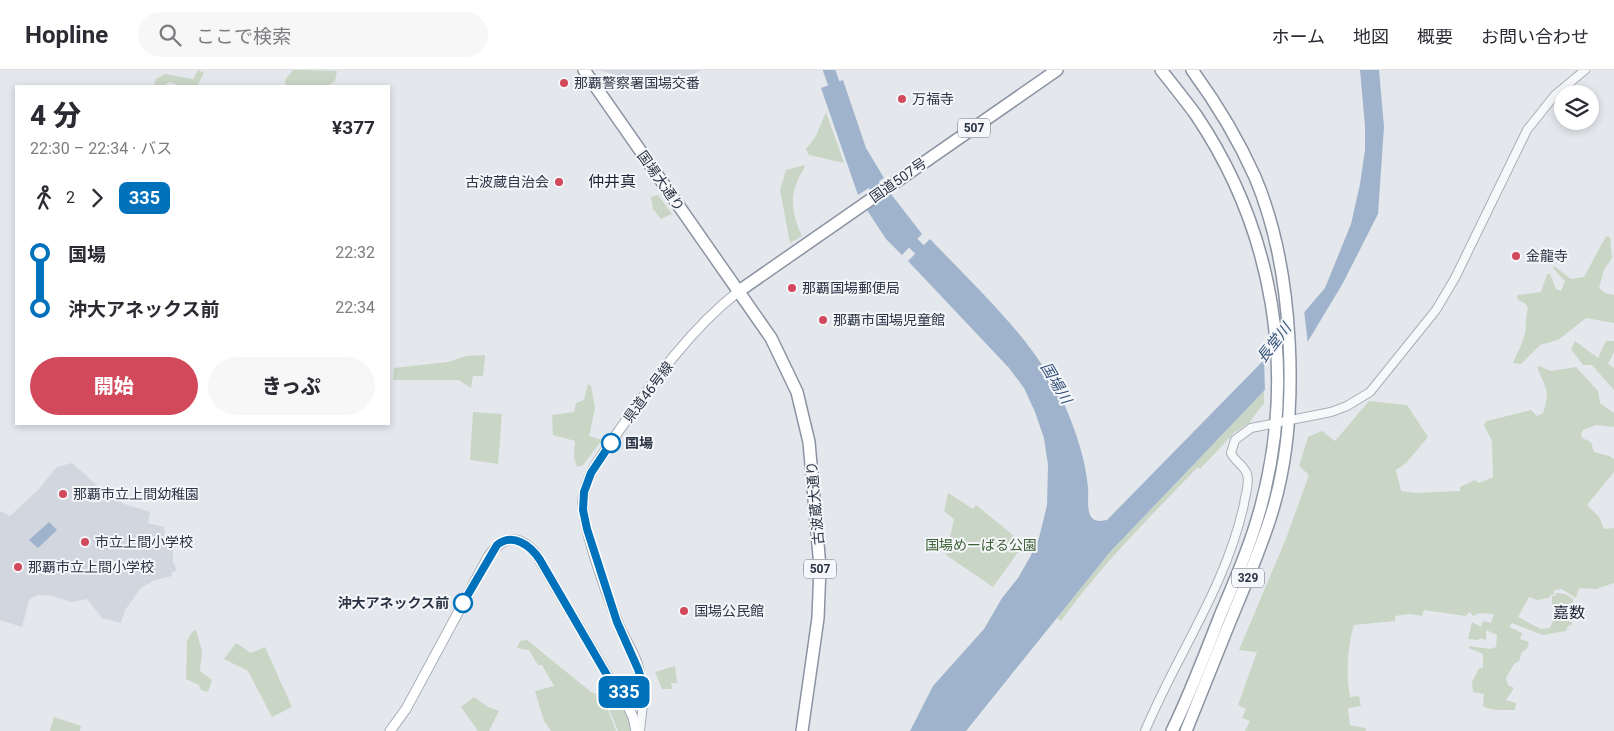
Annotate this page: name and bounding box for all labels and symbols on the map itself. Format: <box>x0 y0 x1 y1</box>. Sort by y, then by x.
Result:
place label: 那覇警察署国場交番 <box>574 75 700 91</box>
marker: 那覇警察署国場交番 <box>558 77 570 89</box>
place label: 万福寺 <box>912 91 954 107</box>
marker: 万福寺 <box>896 93 908 105</box>
road number: 507 <box>958 118 990 138</box>
street label: 国場大通り <box>634 148 688 214</box>
street label: 国道507号 <box>867 155 929 205</box>
district label: 仲井真 <box>588 172 636 191</box>
place label: 古波蔵自治会 <box>465 174 549 190</box>
marker: 古波蔵自治会 <box>553 176 565 188</box>
place label: 金龍寺 <box>1526 248 1568 264</box>
marker: 金龍寺 <box>1510 250 1522 262</box>
place label: 那覇国場郵便局 <box>802 280 900 296</box>
marker: 那覇国場郵便局 <box>786 282 798 294</box>
place label: 那覇市国場児童館 <box>833 312 945 328</box>
marker: 那覇市国場児童館 <box>817 314 829 326</box>
water label: 長堂川 <box>1253 318 1296 366</box>
street label: 県道46号線 <box>620 359 676 425</box>
water label: 国場川 <box>1037 359 1076 409</box>
marker: 国場 <box>601 433 621 453</box>
place label: 国場 <box>625 435 653 451</box>
street label: 古波蔵大通り <box>803 460 827 546</box>
place label: 那覇市立上間幼稚園 <box>73 486 199 502</box>
marker: 那覇市立上間幼稚園 <box>57 488 69 500</box>
place label: 市立上間小学校 <box>95 534 193 550</box>
marker: 市立上間小学校 <box>79 536 91 548</box>
park label: 国場めーばる公園 <box>925 537 1037 553</box>
place label: 那覇市立上間小学校 <box>28 559 154 575</box>
road number: 507 <box>804 559 836 578</box>
marker: 那覇市立上間小学校 <box>12 561 24 573</box>
road number: 329 <box>1232 568 1264 588</box>
marker: 沖大アネックス前 <box>453 593 473 613</box>
place label: 沖大アネックス前 <box>337 595 449 611</box>
place label: 国場公民館 <box>694 603 764 619</box>
district label: 嘉数 <box>1553 603 1585 622</box>
marker: 国場公民館 <box>678 605 690 617</box>
line badge: 335 <box>595 676 653 708</box>

